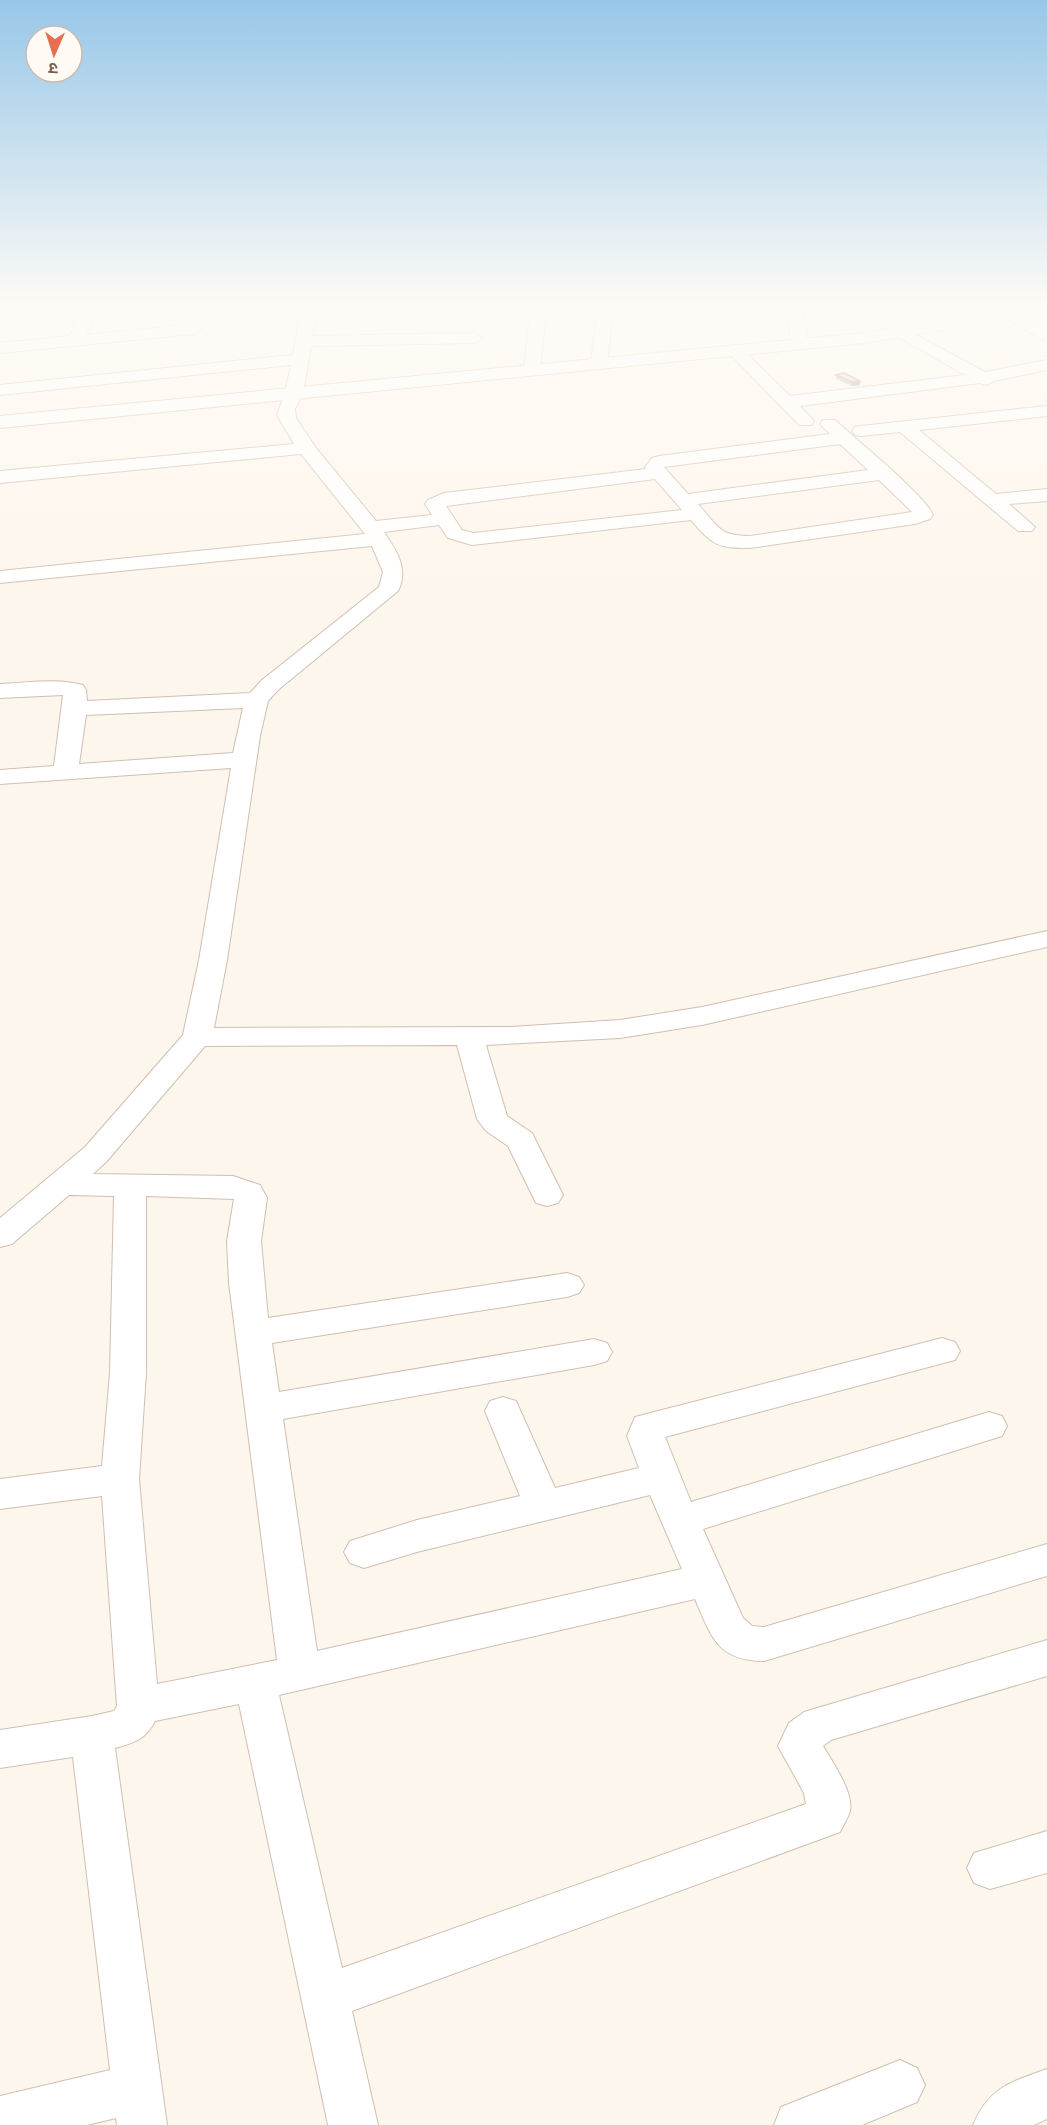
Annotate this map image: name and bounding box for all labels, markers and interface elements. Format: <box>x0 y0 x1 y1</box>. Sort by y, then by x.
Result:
north arrow <box>24 24 84 84</box>
text: उ <box>47 58 58 80</box>

